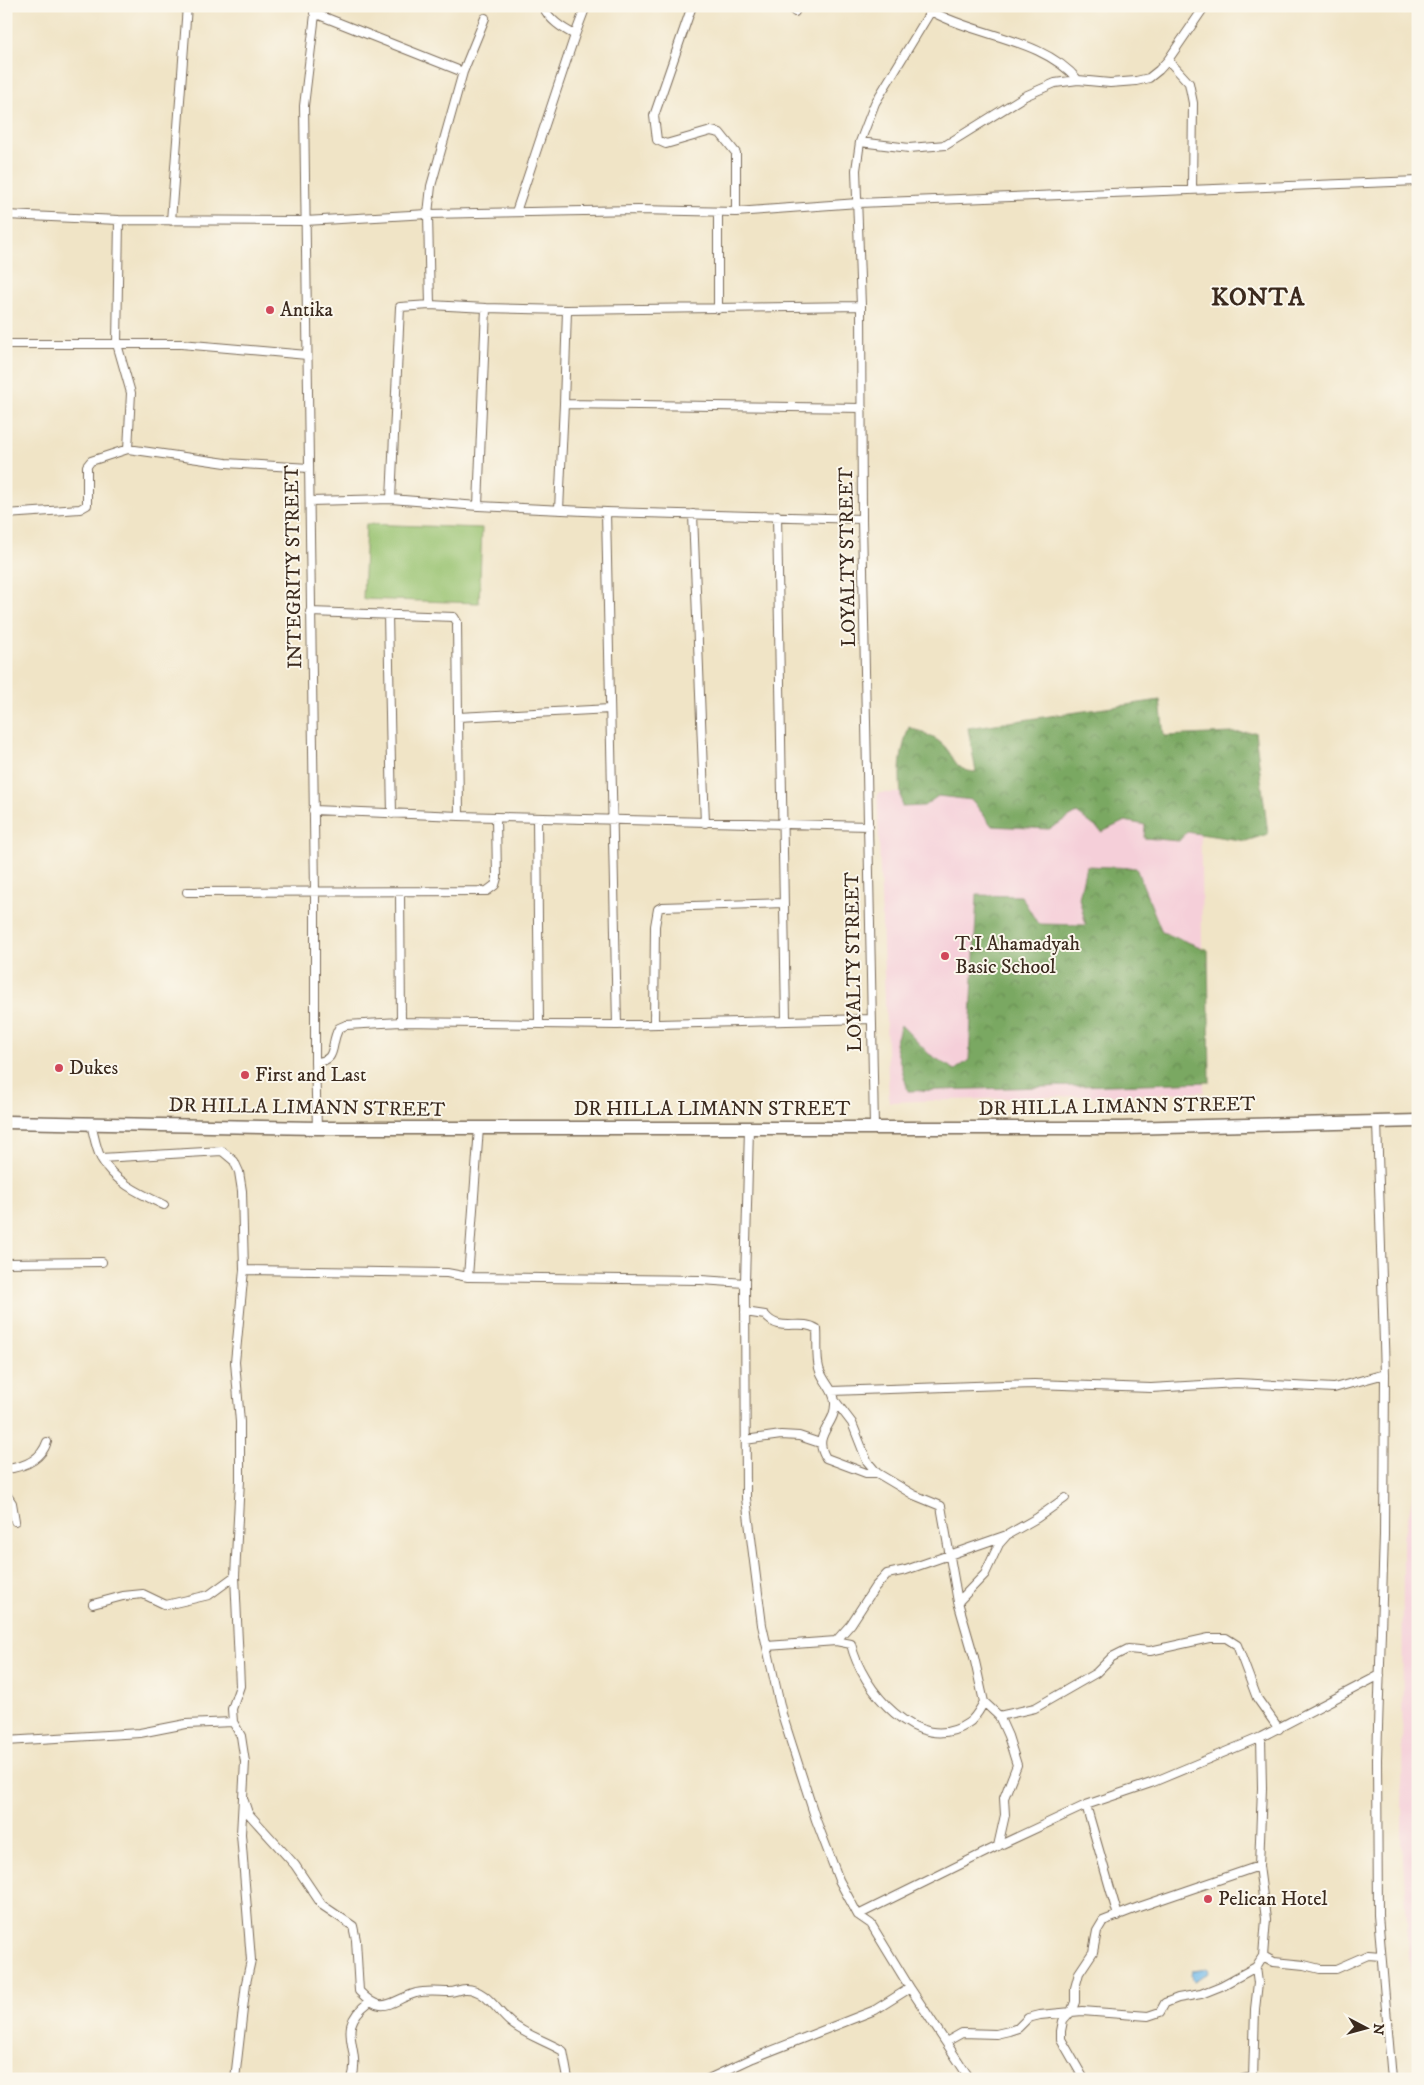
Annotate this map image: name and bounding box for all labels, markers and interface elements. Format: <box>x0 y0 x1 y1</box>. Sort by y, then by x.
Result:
district label: KONTA <box>1211 282 1305 313</box>
place label: Antika <box>280 298 334 323</box>
marker: Antika <box>264 304 276 316</box>
street label: INTEGRITY STREET <box>280 465 308 669</box>
street label: LOYALTY STREET <box>834 467 862 647</box>
street label: LOYALTY STREET <box>840 872 868 1052</box>
place label: T.I Ahamadyah Basic School <box>955 932 1081 980</box>
marker: T.I Ahamadyah Basic School <box>939 950 951 962</box>
place label: Dukes <box>69 1056 119 1081</box>
marker: Dukes <box>53 1062 65 1074</box>
place label: First and Last <box>255 1063 366 1088</box>
marker: First and Last <box>239 1069 251 1081</box>
street label: DR HILLA LIMANN STREET <box>978 1092 1256 1122</box>
street label: DR HILLA LIMANN STREET <box>168 1093 446 1123</box>
street label: DR HILLA LIMANN STREET <box>574 1097 850 1122</box>
place label: Pelican Hotel <box>1218 1887 1328 1912</box>
marker: Pelican Hotel <box>1202 1893 1214 1905</box>
north arrow <box>1342 2002 1392 2052</box>
text: N <box>1368 2023 1387 2036</box>

